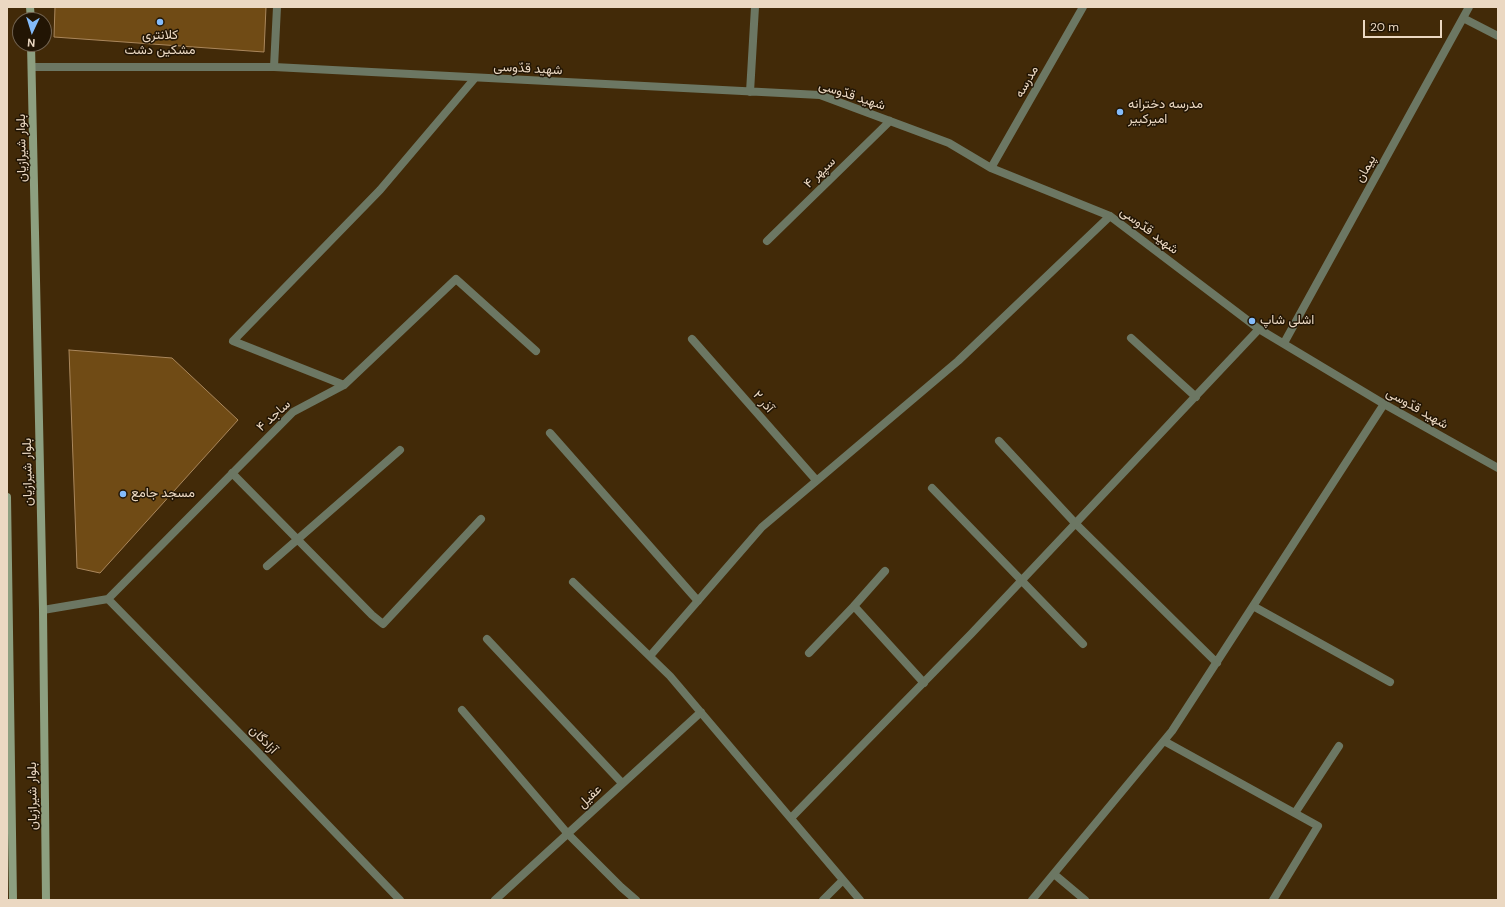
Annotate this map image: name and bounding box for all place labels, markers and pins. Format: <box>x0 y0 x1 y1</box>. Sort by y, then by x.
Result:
marker: کلانتری مشکین دشت <box>155 17 165 27</box>
place label: کلانتری مشکین دشت <box>124 28 196 59</box>
place label: مدرسه دخترانه امیرکبیر <box>1128 97 1203 128</box>
marker: مدرسه دخترانه امیرکبیر <box>1115 107 1125 117</box>
place label: اشلی شاپ <box>1260 313 1314 329</box>
marker: اشلی شاپ <box>1247 316 1257 326</box>
place label: مسجد جامع <box>131 486 195 502</box>
marker: مسجد جامع <box>118 489 128 499</box>

